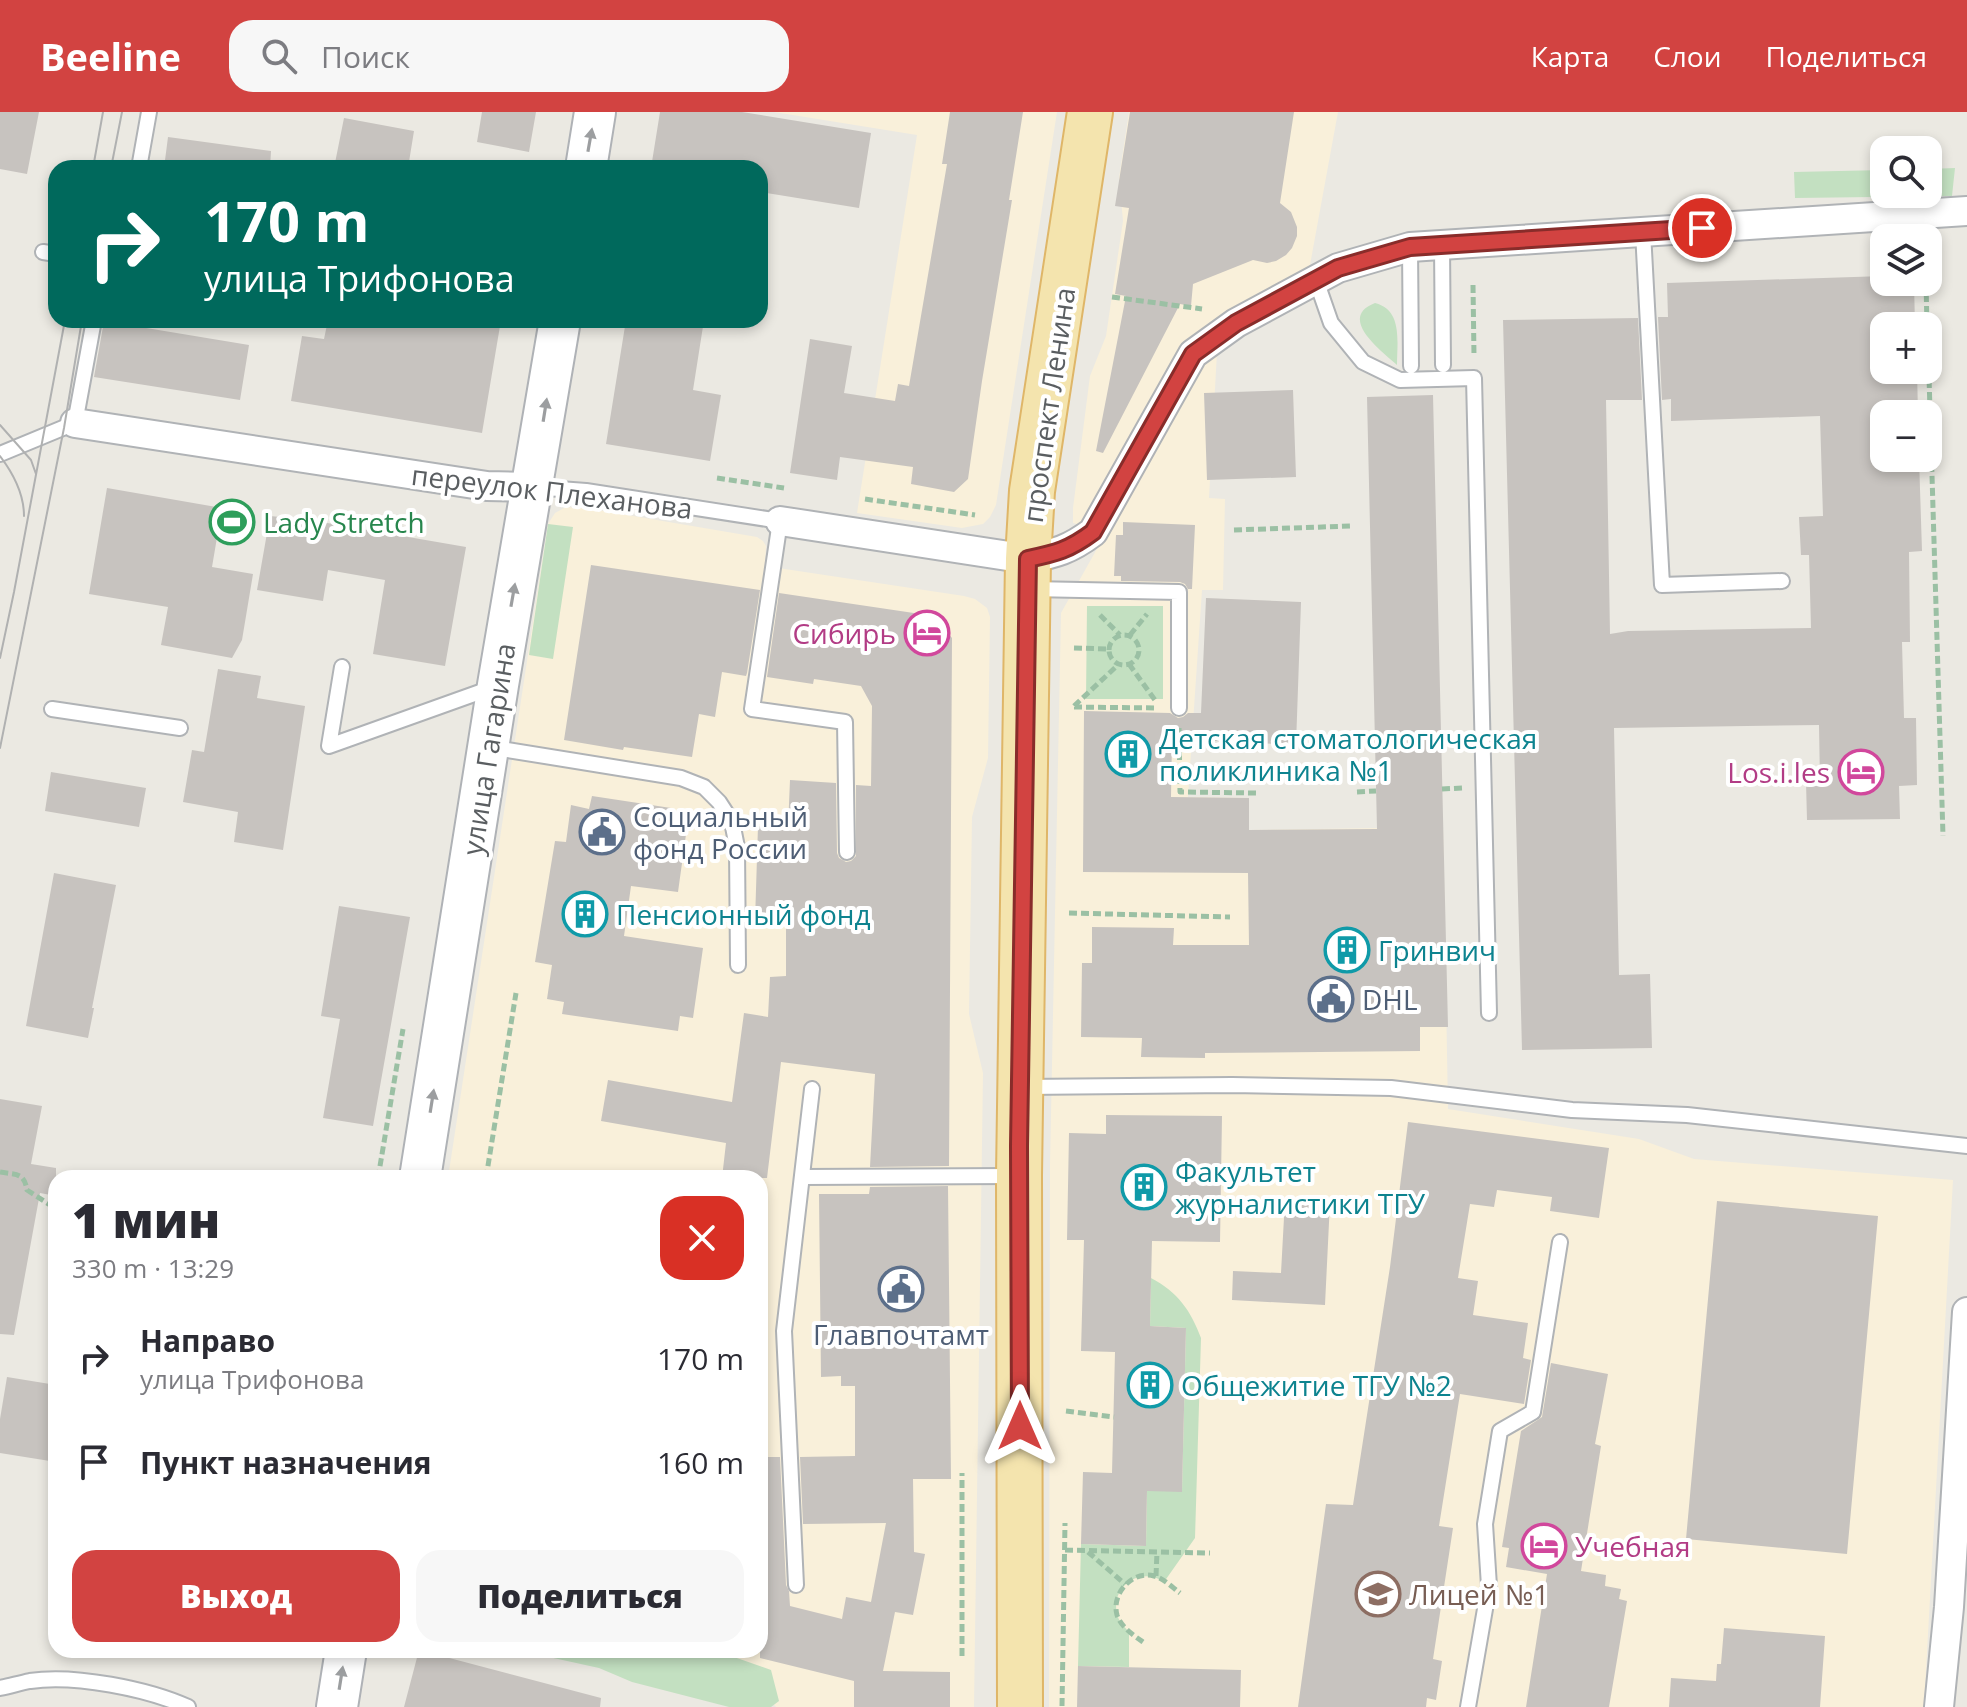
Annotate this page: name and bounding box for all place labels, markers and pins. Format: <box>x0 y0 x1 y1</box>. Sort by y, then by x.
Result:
pin <box>1668 194 1736 262</box>
sports icon: Lady Stretch <box>208 498 256 546</box>
place label: Lady Stretch <box>263 503 425 541</box>
hotel icon: Сибирь <box>903 609 951 657</box>
place label: Сибирь <box>792 614 896 652</box>
place label: Детская стоматологическая поликлиника №1 <box>1159 719 1537 789</box>
building icon: Детская стоматологическая поликлиника №1 <box>1104 730 1152 778</box>
hotel icon: Los.i.les <box>1837 748 1885 796</box>
place label: Los.i.les <box>1727 753 1830 791</box>
place label: Социальный фонд России <box>633 797 808 867</box>
public building icon: Социальный фонд России <box>578 808 626 856</box>
building icon: Пенсионный фонд <box>561 890 609 938</box>
place label: Пенсионный фонд <box>616 895 871 933</box>
building icon: Гринвич <box>1323 926 1371 974</box>
place label: Гринвич <box>1378 931 1496 969</box>
public building icon: DHL <box>1307 975 1355 1023</box>
place label: DHL <box>1362 980 1418 1018</box>
place label: Факультет журналистики ТГУ <box>1175 1152 1426 1222</box>
building icon: Факультет журналистики ТГУ <box>1120 1163 1168 1211</box>
public building icon: Главпочтамт <box>877 1265 925 1313</box>
place label: Главпочтамт <box>813 1315 989 1353</box>
building icon: Общежитие ТГУ №2 <box>1126 1361 1174 1409</box>
place label: Общежитие ТГУ №2 <box>1181 1366 1452 1404</box>
hotel icon: Учебная <box>1520 1522 1568 1570</box>
place label: Учебная <box>1575 1527 1690 1565</box>
school or university icon: Лицей №1 <box>1354 1570 1402 1618</box>
place label: Лицей №1 <box>1409 1575 1549 1613</box>

